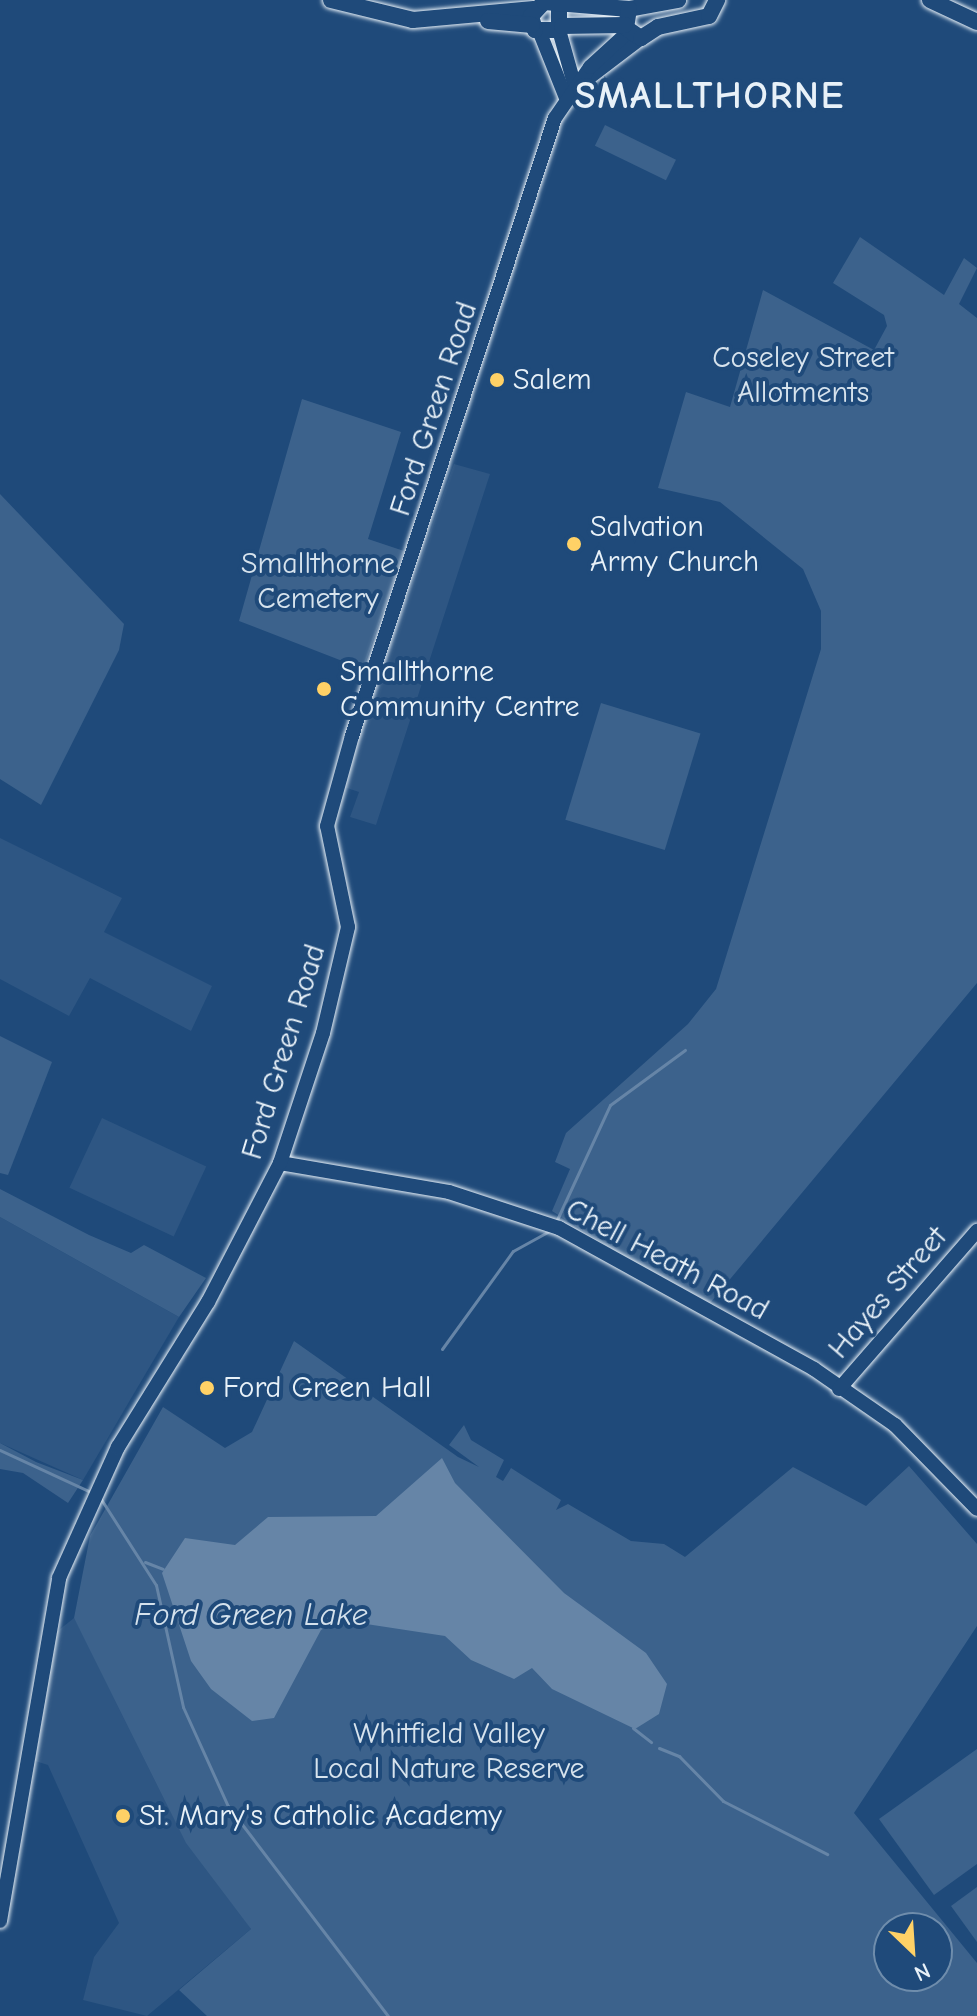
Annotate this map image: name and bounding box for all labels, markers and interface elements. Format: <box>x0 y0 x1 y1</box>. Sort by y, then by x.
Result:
district label: SMALLTHORNE <box>575 74 845 120</box>
street label: Ford Green Road <box>382 298 486 520</box>
park label: Coseley Street Allotments <box>712 340 894 410</box>
place label: Salem <box>513 362 591 398</box>
marker: Salem <box>488 371 506 389</box>
place label: Salvation Army Church <box>590 509 759 580</box>
marker: Salvation Army Church <box>565 535 583 553</box>
park label: Smallthorne Cemetery <box>241 546 395 616</box>
place label: Smallthorne Community Centre <box>340 654 580 724</box>
marker: Smallthorne Community Centre <box>315 680 333 698</box>
street label: Ford Green Road <box>234 940 334 1164</box>
street label: Chell Heath Road <box>560 1191 774 1329</box>
street label: Hayes Street <box>821 1220 955 1366</box>
place label: Ford Green Hall <box>223 1370 431 1406</box>
marker: Ford Green Hall <box>198 1379 216 1397</box>
water label: Ford Green Lake <box>134 1596 368 1634</box>
park label: Whitfield Valley Local Nature Reserve <box>313 1716 585 1786</box>
place label: St. Mary's Catholic Academy <box>139 1798 502 1834</box>
marker: St. Mary's Catholic Academy <box>114 1807 132 1825</box>
north arrow <box>873 1912 953 1992</box>
text: N <box>910 1957 934 1987</box>

